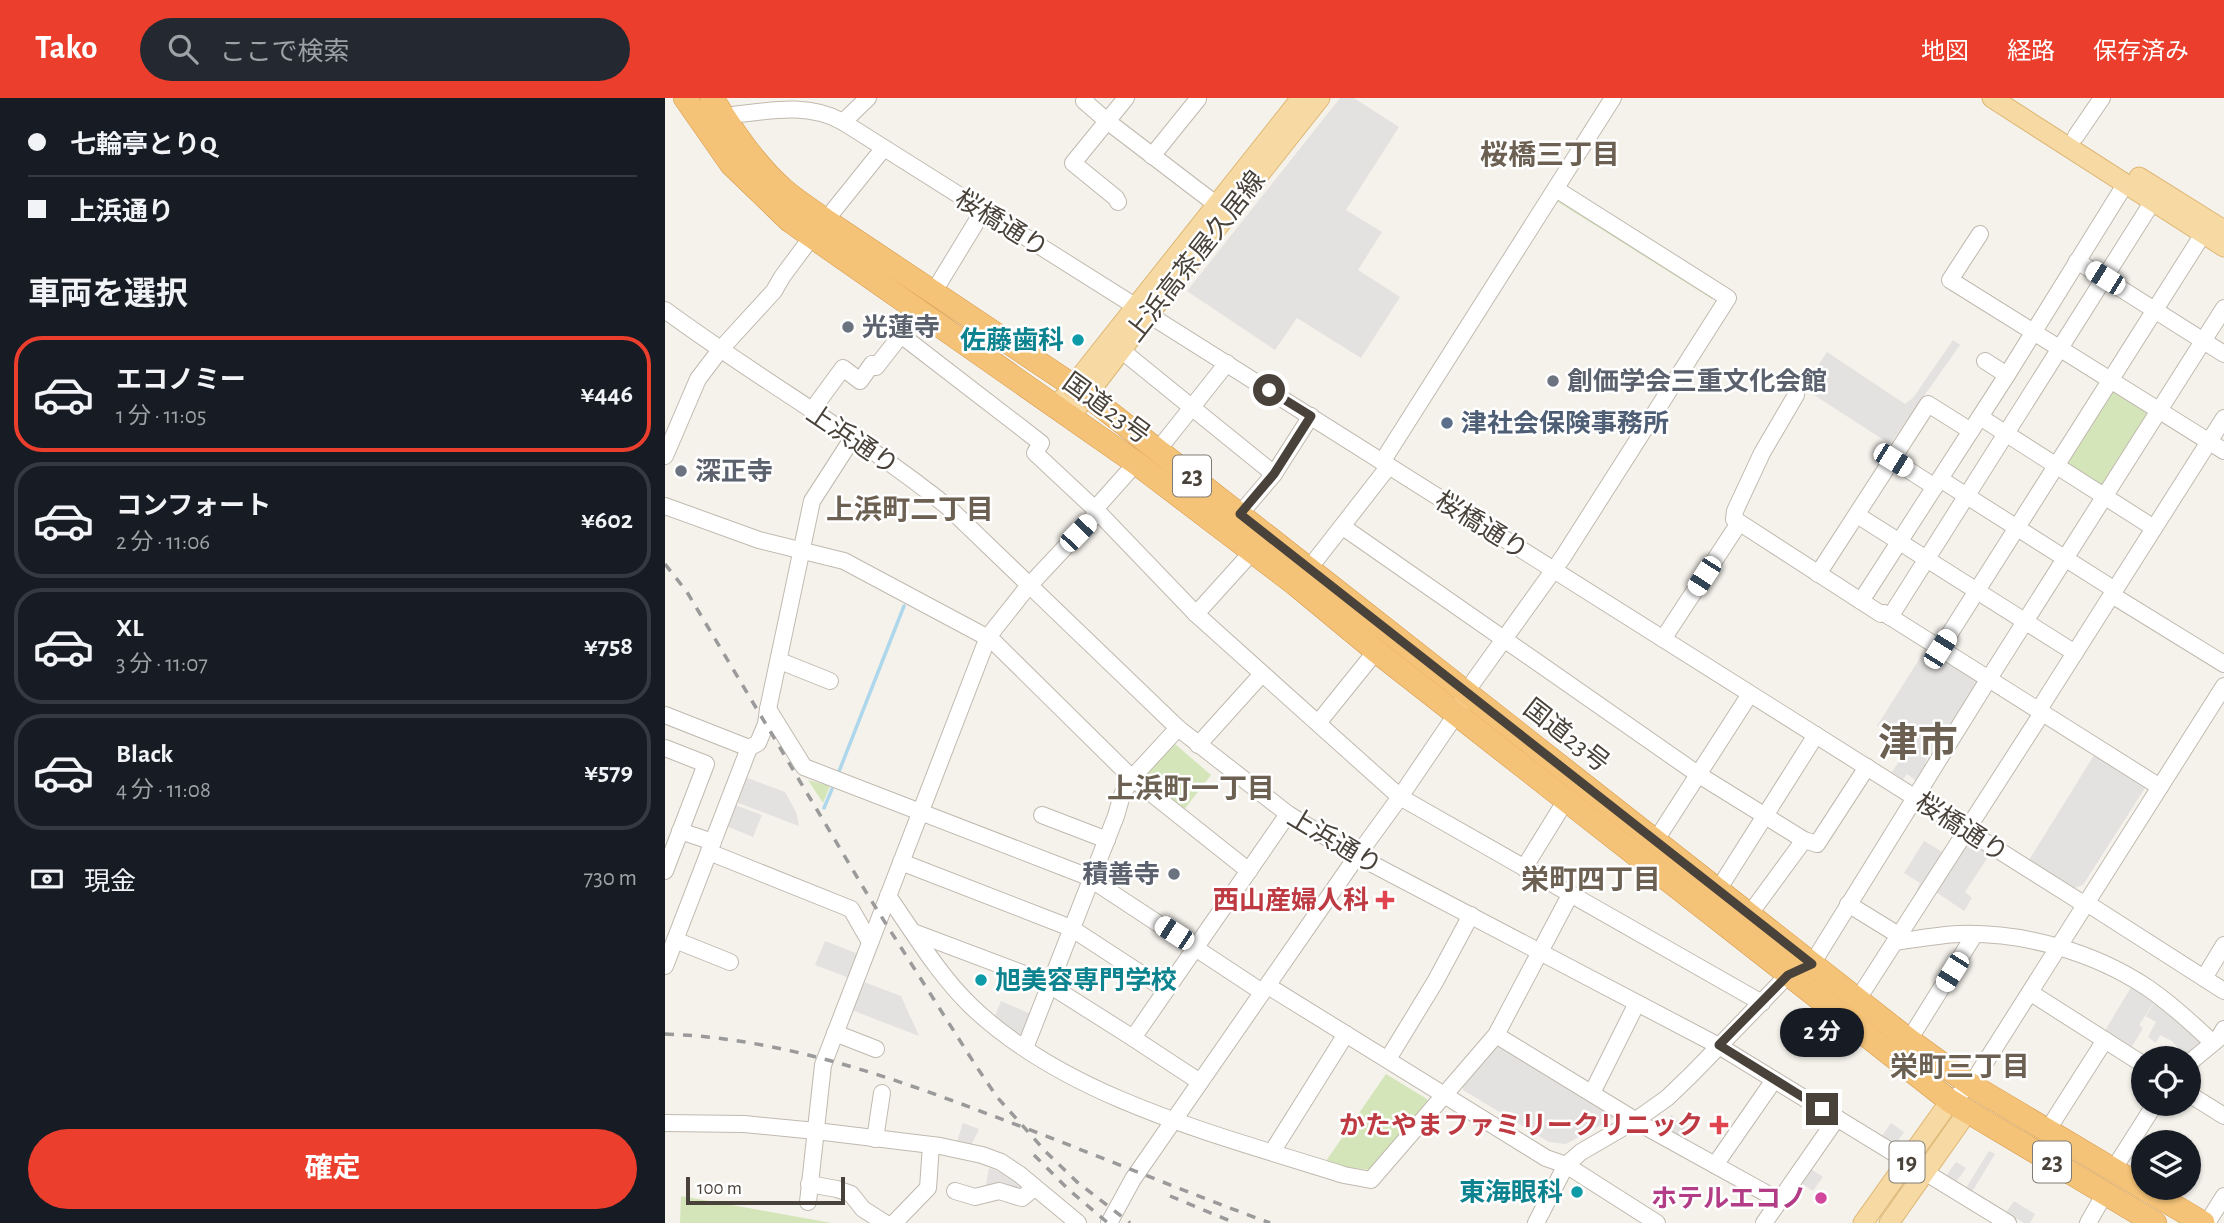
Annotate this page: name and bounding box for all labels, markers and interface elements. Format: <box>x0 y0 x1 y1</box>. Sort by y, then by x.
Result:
search box <box>140 18 630 81</box>
icon: search <box>164 30 202 68</box>
text: Tako <box>35 32 98 65</box>
text: ここで検索 <box>220 39 350 65</box>
text: 地図 <box>1921 40 1969 64</box>
text: 経路 <box>2007 40 2055 64</box>
text: 保存済み <box>2093 40 2189 64</box>
text: 七輪亭とりQ <box>70 132 217 158</box>
district label: 桜橋三丁目 <box>1480 140 1620 170</box>
street label: 上浜高茶屋久居線 <box>1120 165 1270 347</box>
street label: 桜橋通り <box>950 184 1053 262</box>
text: 上浜通り <box>70 199 174 225</box>
car <box>2082 258 2129 298</box>
text: 車両を選択 <box>28 278 188 310</box>
place label: 光蓮寺 <box>862 314 940 341</box>
marker: 光蓮寺 <box>840 319 856 335</box>
place label: 佐藤歯科 <box>960 326 1064 354</box>
marker: 佐藤歯科 <box>1070 332 1086 348</box>
icon: car <box>32 363 95 426</box>
text: エコノミー <box>116 367 246 393</box>
place label: 創価学会三重文化会館 <box>1567 367 1827 395</box>
street label: 国道23号 <box>1058 368 1155 449</box>
marker: 創価学会三重文化会館 <box>1545 373 1561 389</box>
route start <box>1253 374 1285 406</box>
text: ¥446 <box>581 381 633 407</box>
street label: 上浜通り <box>802 399 903 480</box>
text: 1 分 · 11:05 <box>116 405 206 428</box>
place label: 津社会保険事務所 <box>1461 409 1669 437</box>
marker: 津社会保険事務所 <box>1439 415 1455 431</box>
car <box>1870 440 1917 480</box>
road number: 23 <box>1173 456 1211 496</box>
place label: 深正寺 <box>695 458 773 485</box>
marker: 深正寺 <box>673 463 689 479</box>
street label: 桜橋通り <box>1430 486 1533 564</box>
icon: car <box>32 489 95 552</box>
text: コンフォート <box>116 493 271 519</box>
district label: 上浜町二丁目 <box>826 495 994 525</box>
text: ¥602 <box>581 507 633 533</box>
car <box>1056 511 1101 555</box>
text: 2 分 · 11:06 <box>116 531 210 554</box>
car <box>1684 553 1725 599</box>
icon: car <box>32 615 95 678</box>
text: XL <box>116 615 143 641</box>
car <box>1920 626 1961 672</box>
text: ¥758 <box>584 633 633 659</box>
text: 3 分 · 11:07 <box>116 653 208 676</box>
street label: 国道23号 <box>1519 694 1615 777</box>
district label: 津市 <box>1878 721 1958 764</box>
icon: car <box>32 741 95 804</box>
text: Black <box>116 741 173 767</box>
text: ¥579 <box>584 759 633 785</box>
district label: 上浜町一丁目 <box>1107 774 1275 804</box>
text: 4 分 · 11:08 <box>116 779 211 802</box>
street label: 桜橋通り <box>1911 788 2013 867</box>
street label: 上浜通り <box>1283 803 1386 880</box>
icon: cash <box>28 860 66 898</box>
place label: 積善寺 <box>1082 860 1160 888</box>
district label: 栄町四丁目 <box>1521 865 1661 895</box>
marker: 積善寺 <box>1166 866 1182 882</box>
text: 730 m <box>584 867 637 890</box>
text: 現金 <box>84 869 136 895</box>
place label: 西山産婦人科 <box>1213 886 1369 914</box>
marker: 西山産婦人科 <box>1375 890 1395 910</box>
car <box>1151 913 1198 953</box>
car <box>1932 949 1973 995</box>
place label: 旭美容専門学校 <box>995 966 1177 994</box>
marker: 旭美容専門学校 <box>973 972 989 988</box>
callout: 2 分 <box>1780 1007 1864 1056</box>
text: 2 分 <box>1803 1021 1841 1044</box>
map controls <box>2131 1046 2201 1200</box>
button: locate <box>2131 1046 2201 1116</box>
district label: 栄町三丁目 <box>1890 1052 2030 1082</box>
route end <box>1806 1093 1838 1125</box>
place label: かたやまファミリークリニック <box>1339 1112 1703 1139</box>
marker: かたやまファミリークリニック <box>1709 1115 1729 1135</box>
button: 確定 <box>28 1129 637 1209</box>
button: layers <box>2131 1130 2201 1200</box>
road number: 19 <box>1889 1142 1925 1182</box>
road number: 23 <box>2033 1142 2071 1182</box>
scale bar <box>686 1174 845 1206</box>
place label: 東海眼科 <box>1459 1178 1563 1206</box>
text: 100 m <box>697 1179 742 1198</box>
marker: 東海眼科 <box>1569 1184 1585 1200</box>
place label: ホテルエコノ <box>1651 1186 1807 1212</box>
marker: ホテルエコノ <box>1813 1190 1829 1206</box>

